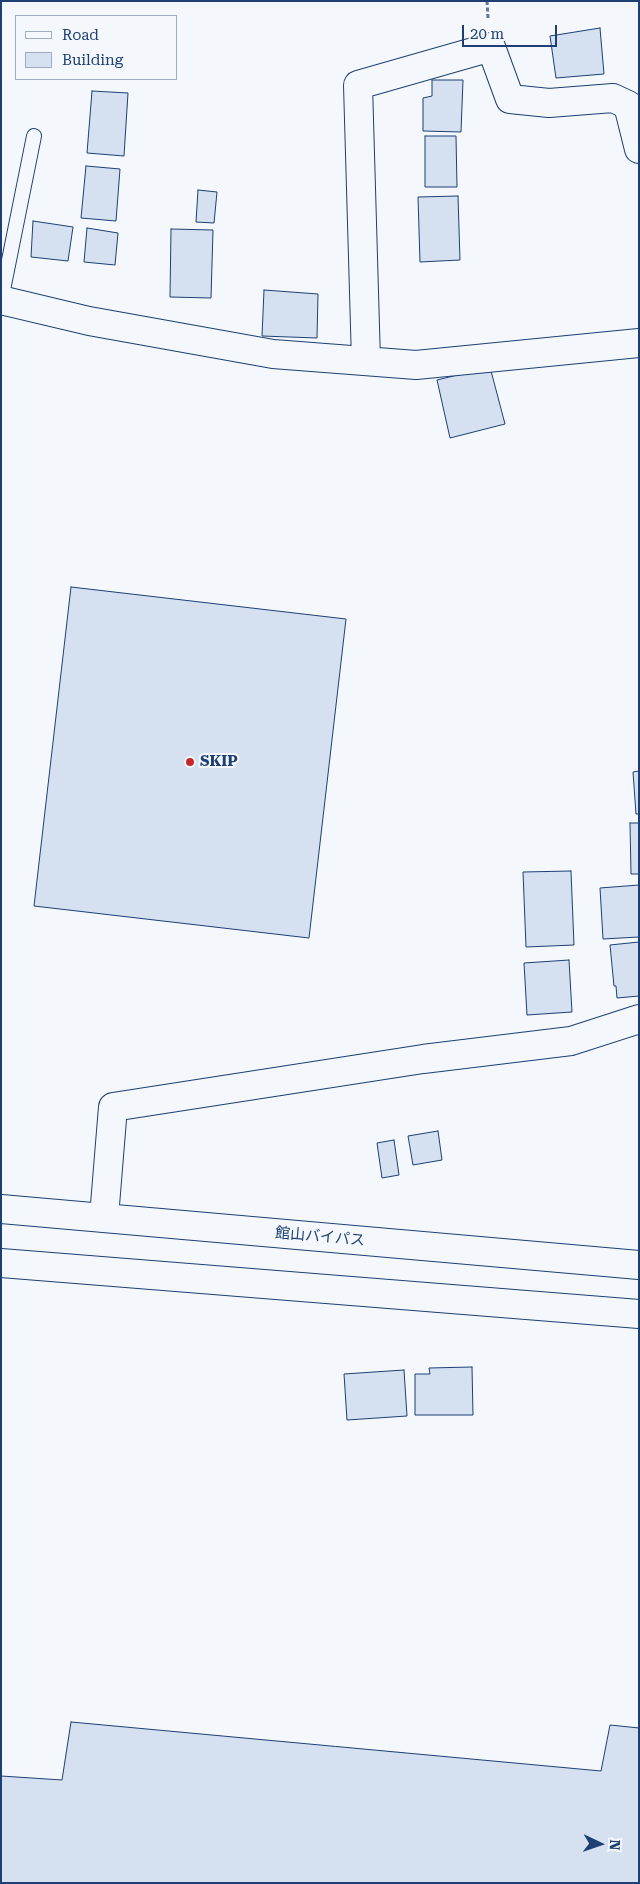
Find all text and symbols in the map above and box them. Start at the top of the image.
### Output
legend [15,15,178,80]
scale bar [465,15,560,47]
text: 20 m [470,25,504,43]
text: Road [62,26,99,44]
text: Building [62,51,123,69]
place label: SKIP [200,753,238,771]
marker: SKIP [184,756,196,768]
street label: 館山バイパス [274,1224,366,1250]
north arrow [575,1819,625,1869]
text: N [607,1839,623,1851]

